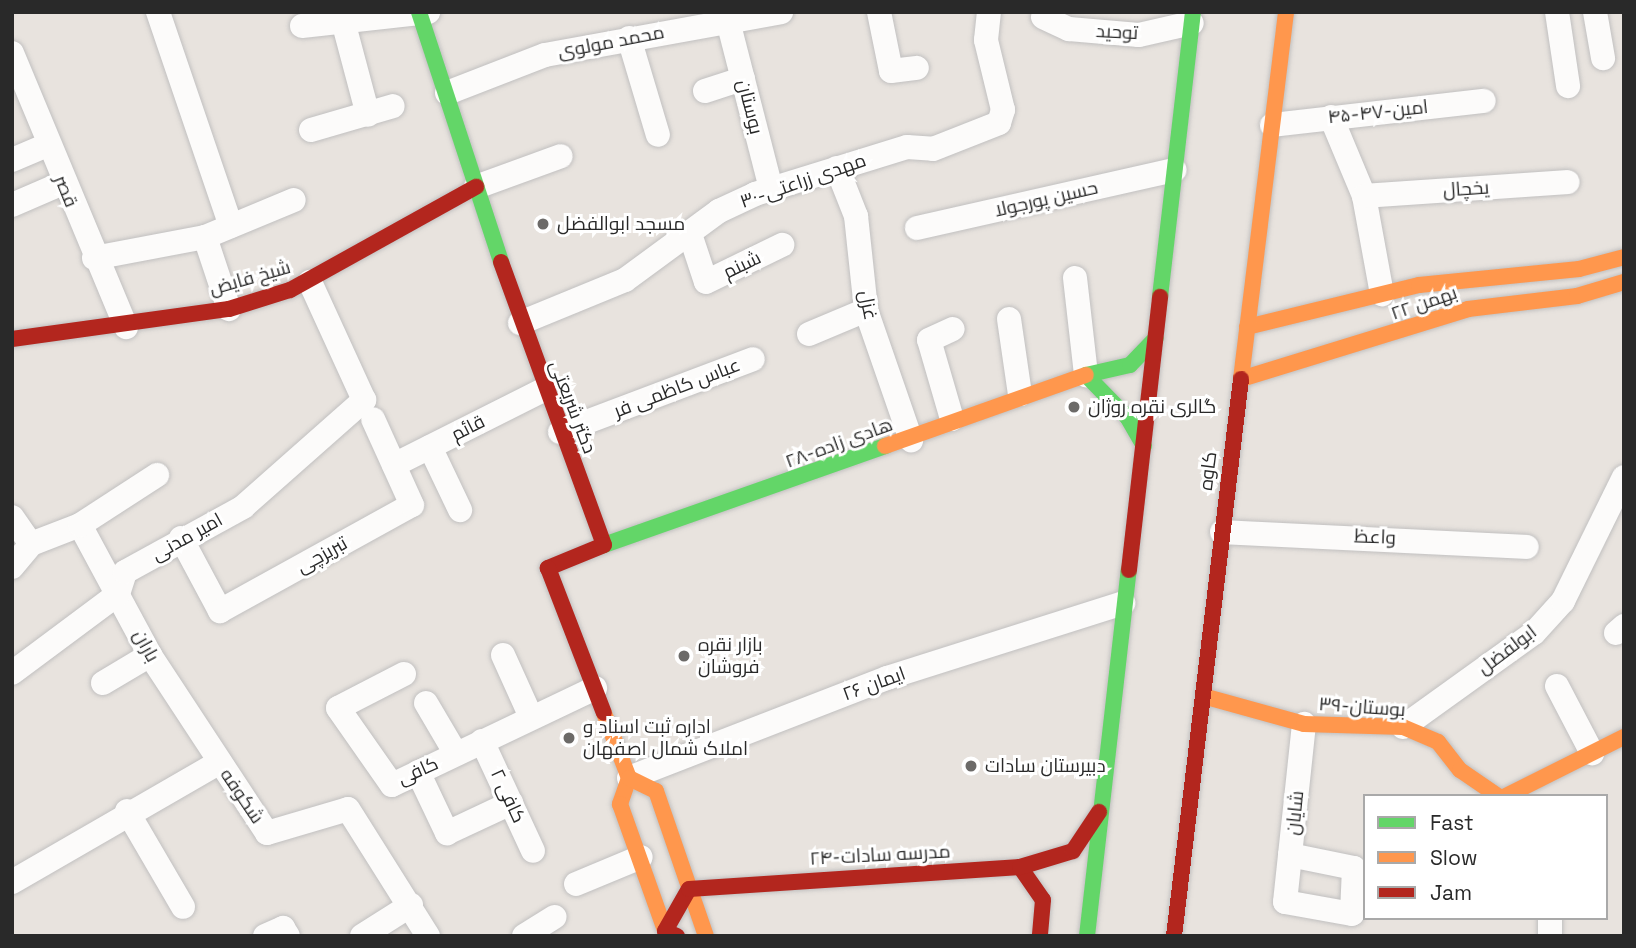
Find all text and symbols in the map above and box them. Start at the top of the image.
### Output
street label: توحید [1095,20,1139,44]
street label: محمد مولوی [556,21,666,63]
street label: بوستان [732,77,768,137]
street label: ۴۵-۴۷-امین [1327,95,1429,129]
street label: ۳۰-مهدی زراعتی [737,149,869,213]
street label: قصر [49,172,83,210]
street label: حسین پورجولا [992,176,1100,222]
street label: یخچال [1442,176,1490,202]
place label: مسجد ابوالفضل [557,213,685,235]
marker: مسجد ابوالفضل [535,216,551,232]
street label: شبنم [719,246,765,284]
street label: شیخ فایض [207,256,293,300]
street label: ۲۲ بهمن [1388,281,1460,325]
street label: غزل [854,288,882,322]
street label: عباس کاظمی فر [611,353,743,423]
street label: دکتر شریعتی [545,357,601,457]
place label: گالری نقره روژان [1088,396,1216,418]
marker: گالری نقره روژان [1066,399,1082,415]
street label: قائم [447,410,489,446]
street label: ۲۸-هادی زاده [782,413,896,473]
street label: کاوه [1194,450,1222,492]
street label: امیر مدنی [147,508,227,566]
street label: واعظ [1354,525,1396,549]
street label: تبریزچی [293,532,351,578]
street label: ابولفضل [1473,620,1541,680]
street label: باران [128,626,164,666]
place label: بازار نقره فروشان [698,634,763,678]
marker: بازار نقره فروشان [676,648,692,664]
street label: ۲۶ ایمان [839,662,909,706]
street label: ۳۹-بوستان [1318,693,1406,721]
place label: اداره ثبت اسناد و املاک شمال اصفهان [583,716,748,760]
marker: اداره ثبت اسناد و املاک شمال اصفهان [561,730,577,746]
street label: کافی [394,752,442,790]
place label: دبیرستان سادات [985,755,1106,777]
marker: دبیرستان سادات [963,758,979,774]
street label: شکوفه [215,764,269,828]
street label: کافی ۲ [486,765,530,827]
street label: شایان [1281,790,1309,836]
legend [1363,794,1608,920]
text: Fast [1430,809,1474,836]
street label: ۲۴-مدرسه سادات [809,840,951,870]
text: Slow [1430,844,1478,871]
text: Jam [1430,879,1472,906]

